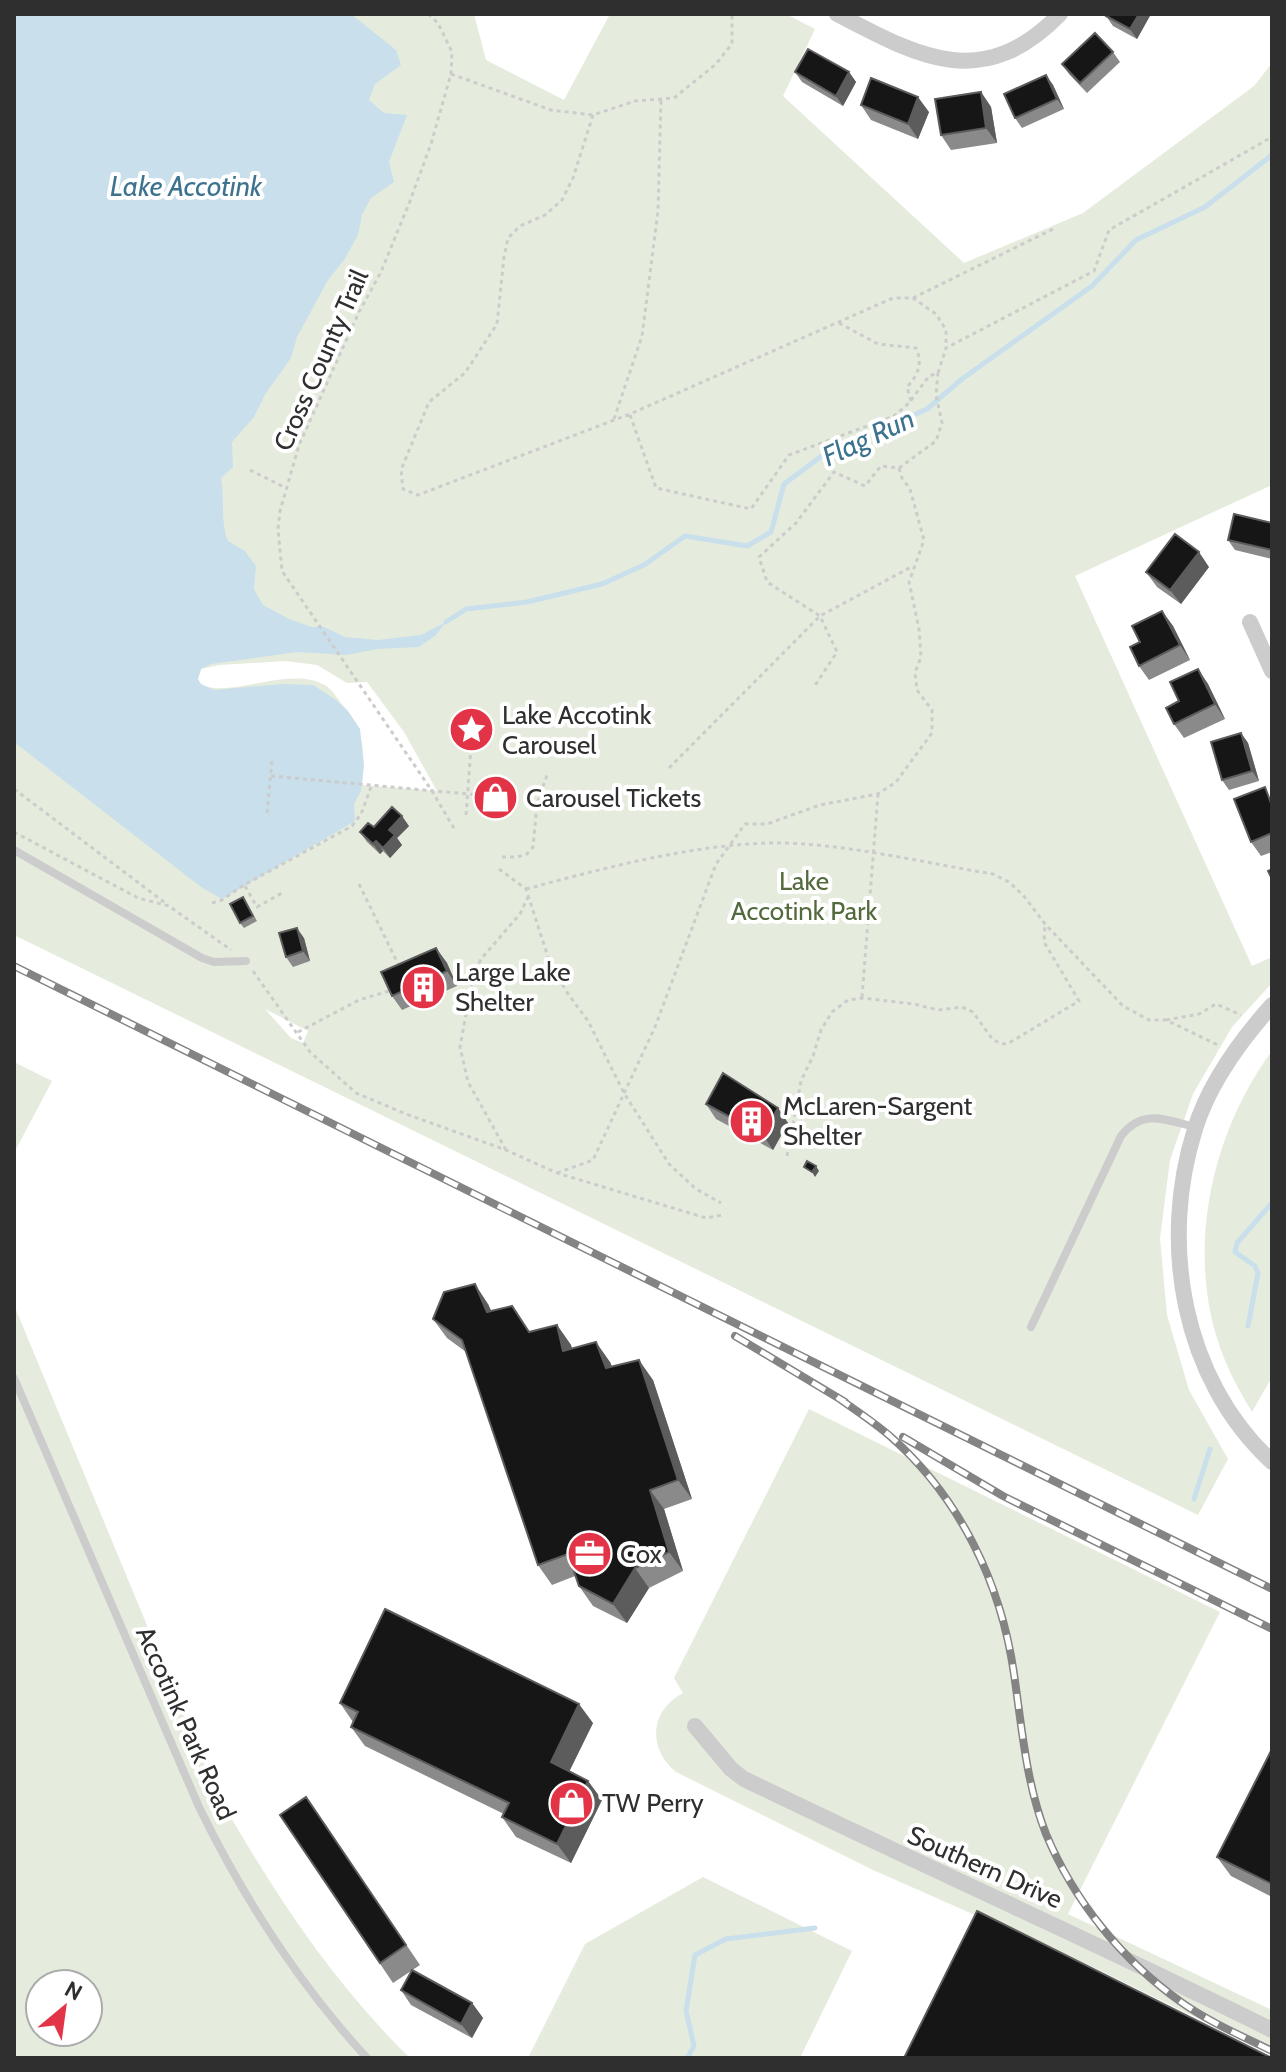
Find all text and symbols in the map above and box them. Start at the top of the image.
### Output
water label: Lake Accotink [110,169,263,203]
street label: Cross County Trail [267,265,375,455]
water label: Flag Run [817,401,919,473]
place label: Lake Accotink Carousel [502,699,652,761]
place icon: Lake Accotink Carousel [447,706,495,754]
shop icon: Carousel Tickets [471,774,519,822]
place label: Carousel Tickets [526,782,701,814]
park label: Lake Accotink Park [731,865,877,927]
place label: Large Lake Shelter [455,956,571,1018]
building icon: Large Lake Shelter [400,963,448,1011]
place label: McLaren-Sargent Shelter [783,1090,973,1152]
building icon: McLaren-Sargent Shelter [728,1097,776,1145]
office icon: Cox [565,1530,613,1578]
place label: Cox [620,1538,662,1570]
street label: Accotink Park Road [129,1621,243,1825]
shop icon: TW Perry [547,1779,595,1827]
place label: TW Perry [602,1787,704,1819]
street label: Southern Drive [903,1819,1067,1915]
north arrow [24,1968,104,2048]
text: N [60,1975,87,2007]

